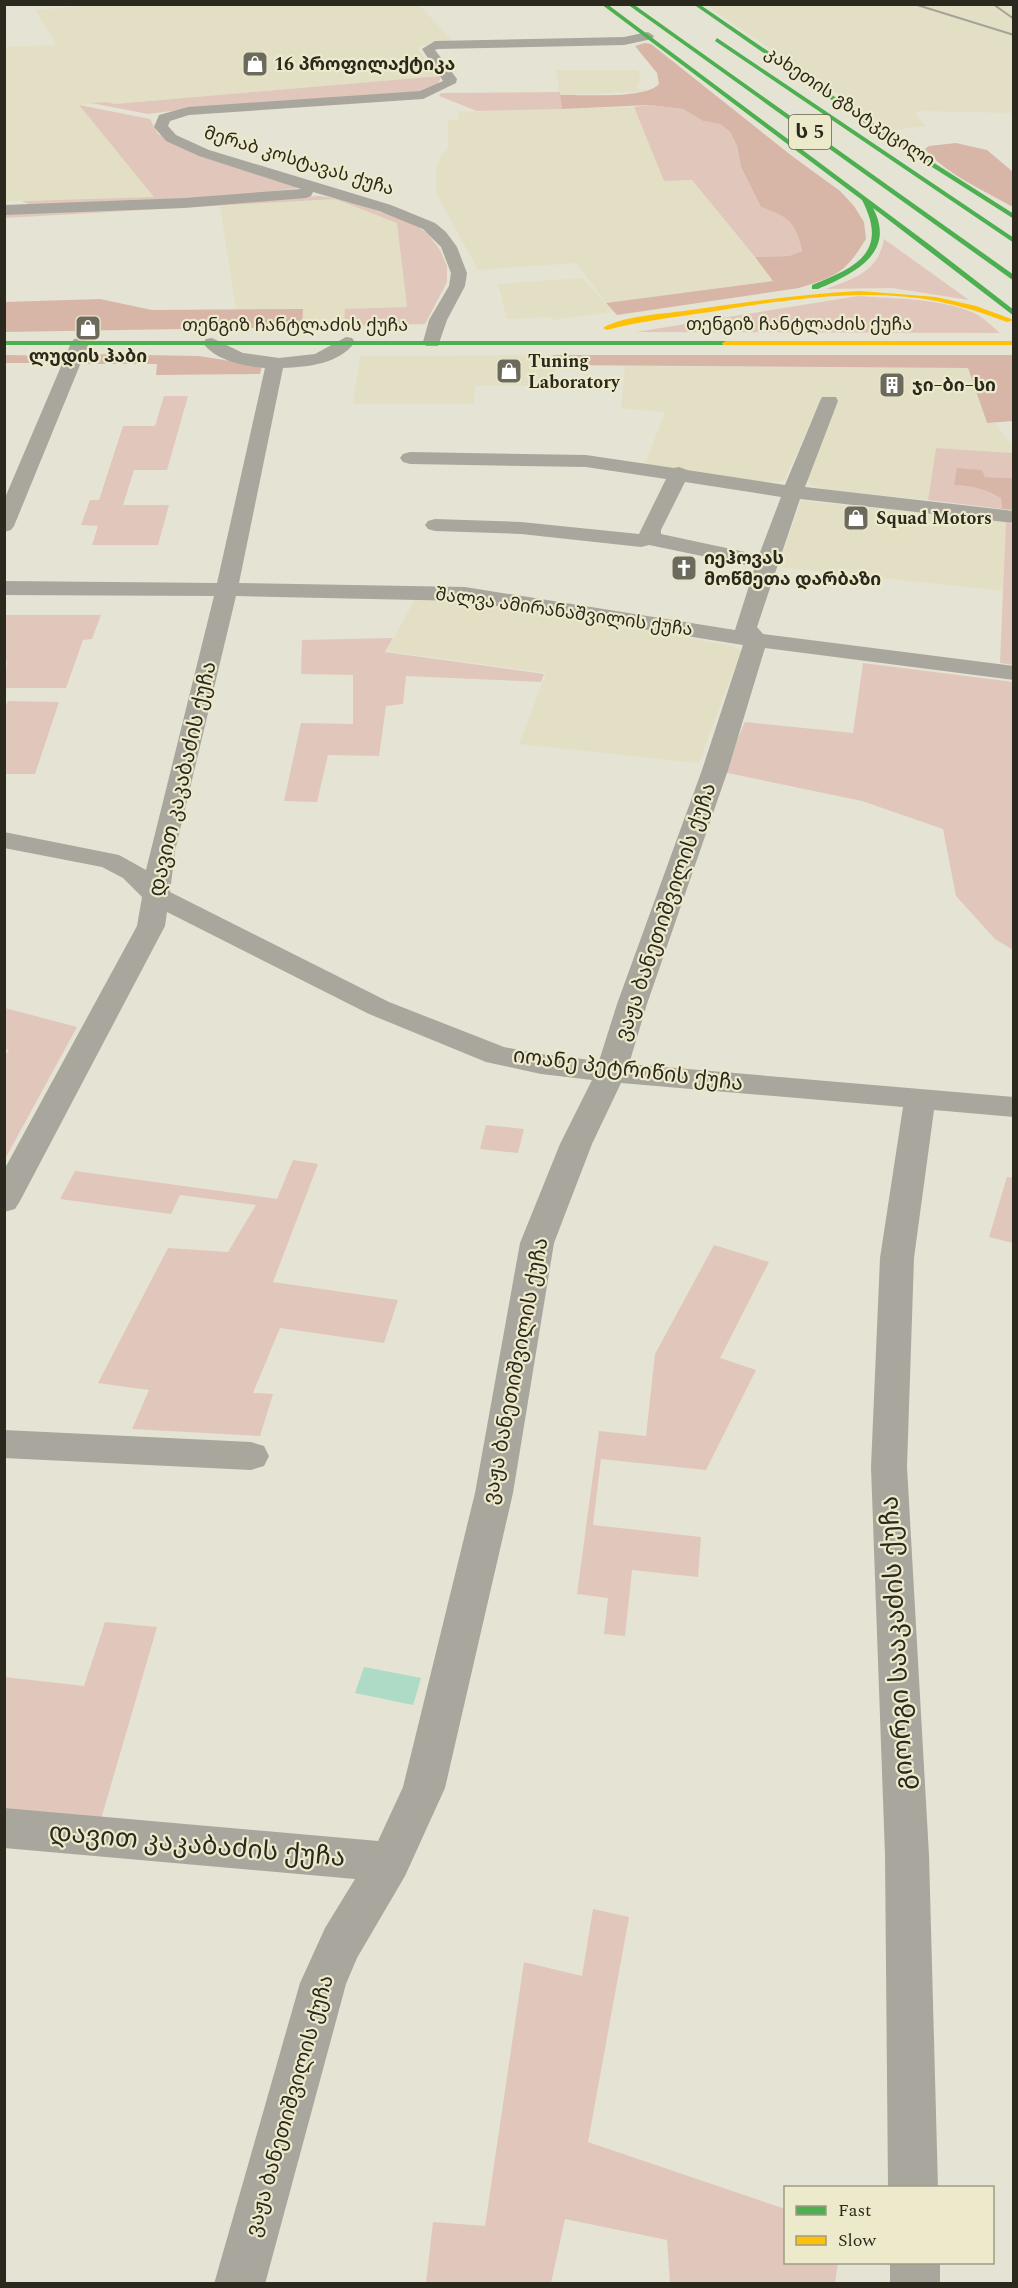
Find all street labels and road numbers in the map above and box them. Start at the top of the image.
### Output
street label: კახეთის გზატკეცილი [759,40,941,174]
road number: ს 5 [789,115,831,149]
street label: მერაბ კოსტავას ქუჩა [201,119,397,203]
street label: თენგიზ ჩანტლაძის ქუჩა [686,311,912,338]
street label: თენგიზ ჩანტლაძის ქუჩა [182,312,408,339]
street label: შალვა ამირანაშვილის ქუჩა [434,581,694,643]
street label: დავით კაკაბაძის ქუჩა [140,658,226,900]
street label: ვაჟა ბანეთიშვილის ქუჩა [607,779,725,1045]
street label: იოანე პეტრიწის ქუჩა [511,1040,745,1100]
street label: ვაჟა ბანეთიშვილის ქუჩა [474,1235,558,1507]
street label: გიორგი სააკაძის ქუჩა [869,1495,925,1791]
street label: დავით კაკაბაძის ქუჩა [47,1812,347,1878]
street label: ვაჟა ბანეთიშვილის ქუჩა [237,1971,343,2241]

